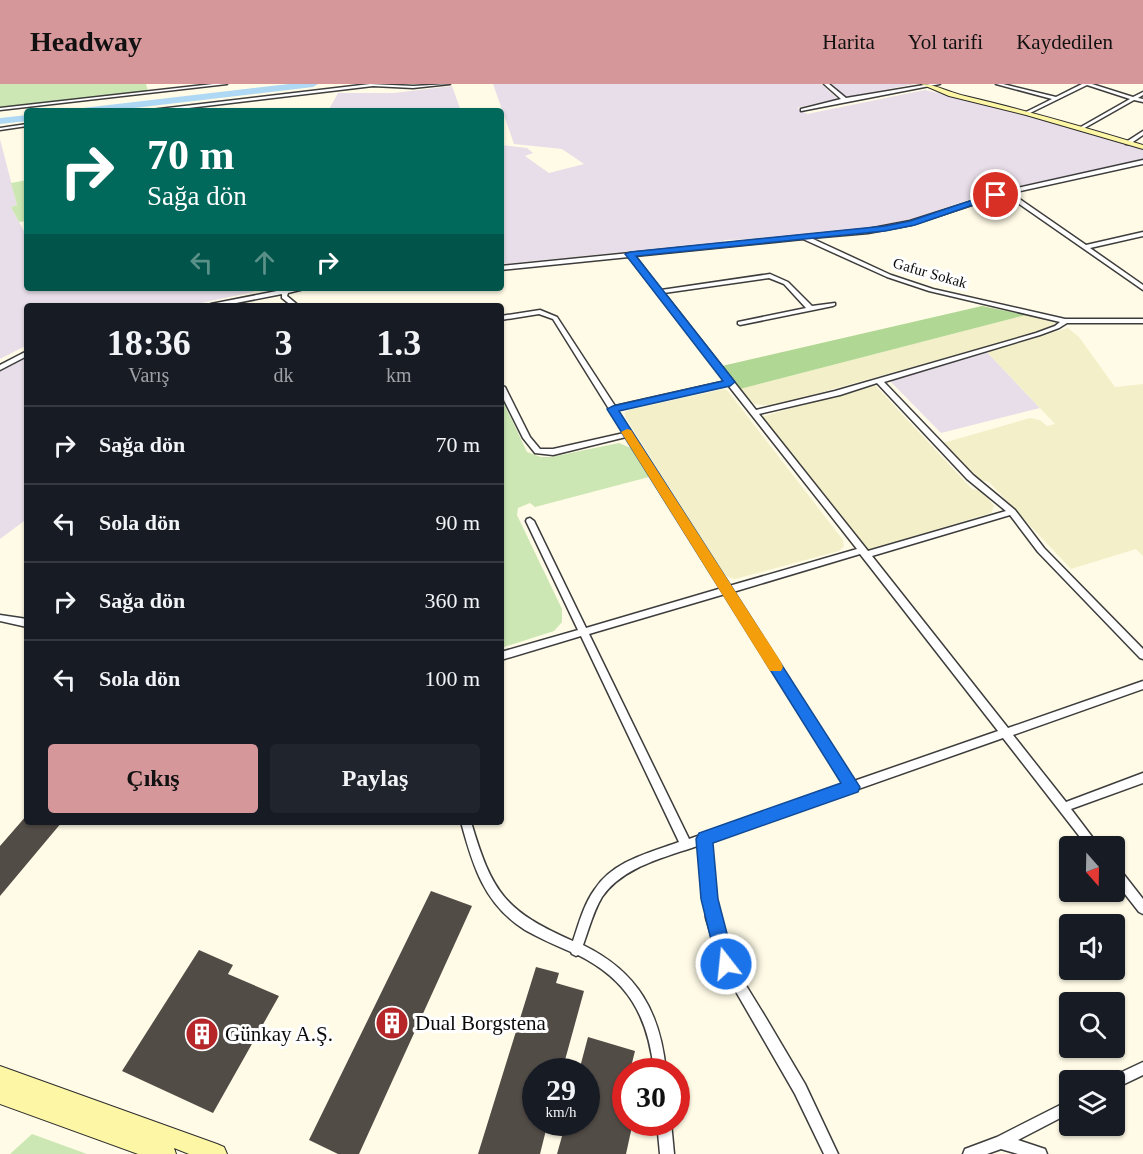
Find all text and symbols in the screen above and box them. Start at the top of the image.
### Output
text: Headway [30,26,142,57]
text: Harita [822,30,875,54]
text: Yol tarifi [908,30,983,54]
text: Kaydedilen [1016,30,1113,54]
icon: right [48,132,126,210]
text: 70 m [147,132,235,178]
pin [970,169,1021,220]
icon: arrive [979,178,1012,211]
text: Sağa dön [147,181,247,211]
icon: left [185,246,218,279]
icon: ahead [248,246,281,279]
icon: right [311,246,344,279]
street label: Gafur Sokak [891,255,969,291]
text: 18:36 [107,323,191,363]
text: 3 [275,323,293,363]
text: 1.3 [376,323,421,363]
text: Varış [128,364,169,386]
text: dk [274,364,294,386]
text: km [386,364,412,386]
icon: right [48,429,81,462]
text: Sağa dön [99,432,185,457]
text: 70 m [435,432,480,457]
icon: left [48,507,81,540]
text: Sola dön [99,510,180,535]
text: 90 m [435,510,480,535]
icon: right [48,585,81,618]
text: Sağa dön [99,588,185,613]
text: 360 m [424,588,480,613]
icon: left [48,663,81,696]
text: Sola dön [99,666,180,691]
text: 100 m [424,666,480,691]
button: Çıkış [48,744,258,813]
button: Paylaş [270,744,480,813]
north arrow [1059,836,1125,902]
map controls [1059,836,1125,1136]
button: sound [1059,914,1125,980]
position arrow [694,932,758,996]
button: search [1059,992,1125,1058]
building icon: Dual Borgstena [374,1005,410,1041]
place label: Dual Borgstena [415,1011,547,1035]
building icon: Günkay A.Ş. [184,1016,220,1052]
place label: Günkay A.Ş. [225,1022,333,1046]
speed limit sign: 30 [612,1058,690,1136]
button: layers [1059,1070,1125,1136]
text: 29 [546,1073,576,1106]
text: km/h [546,1104,576,1120]

